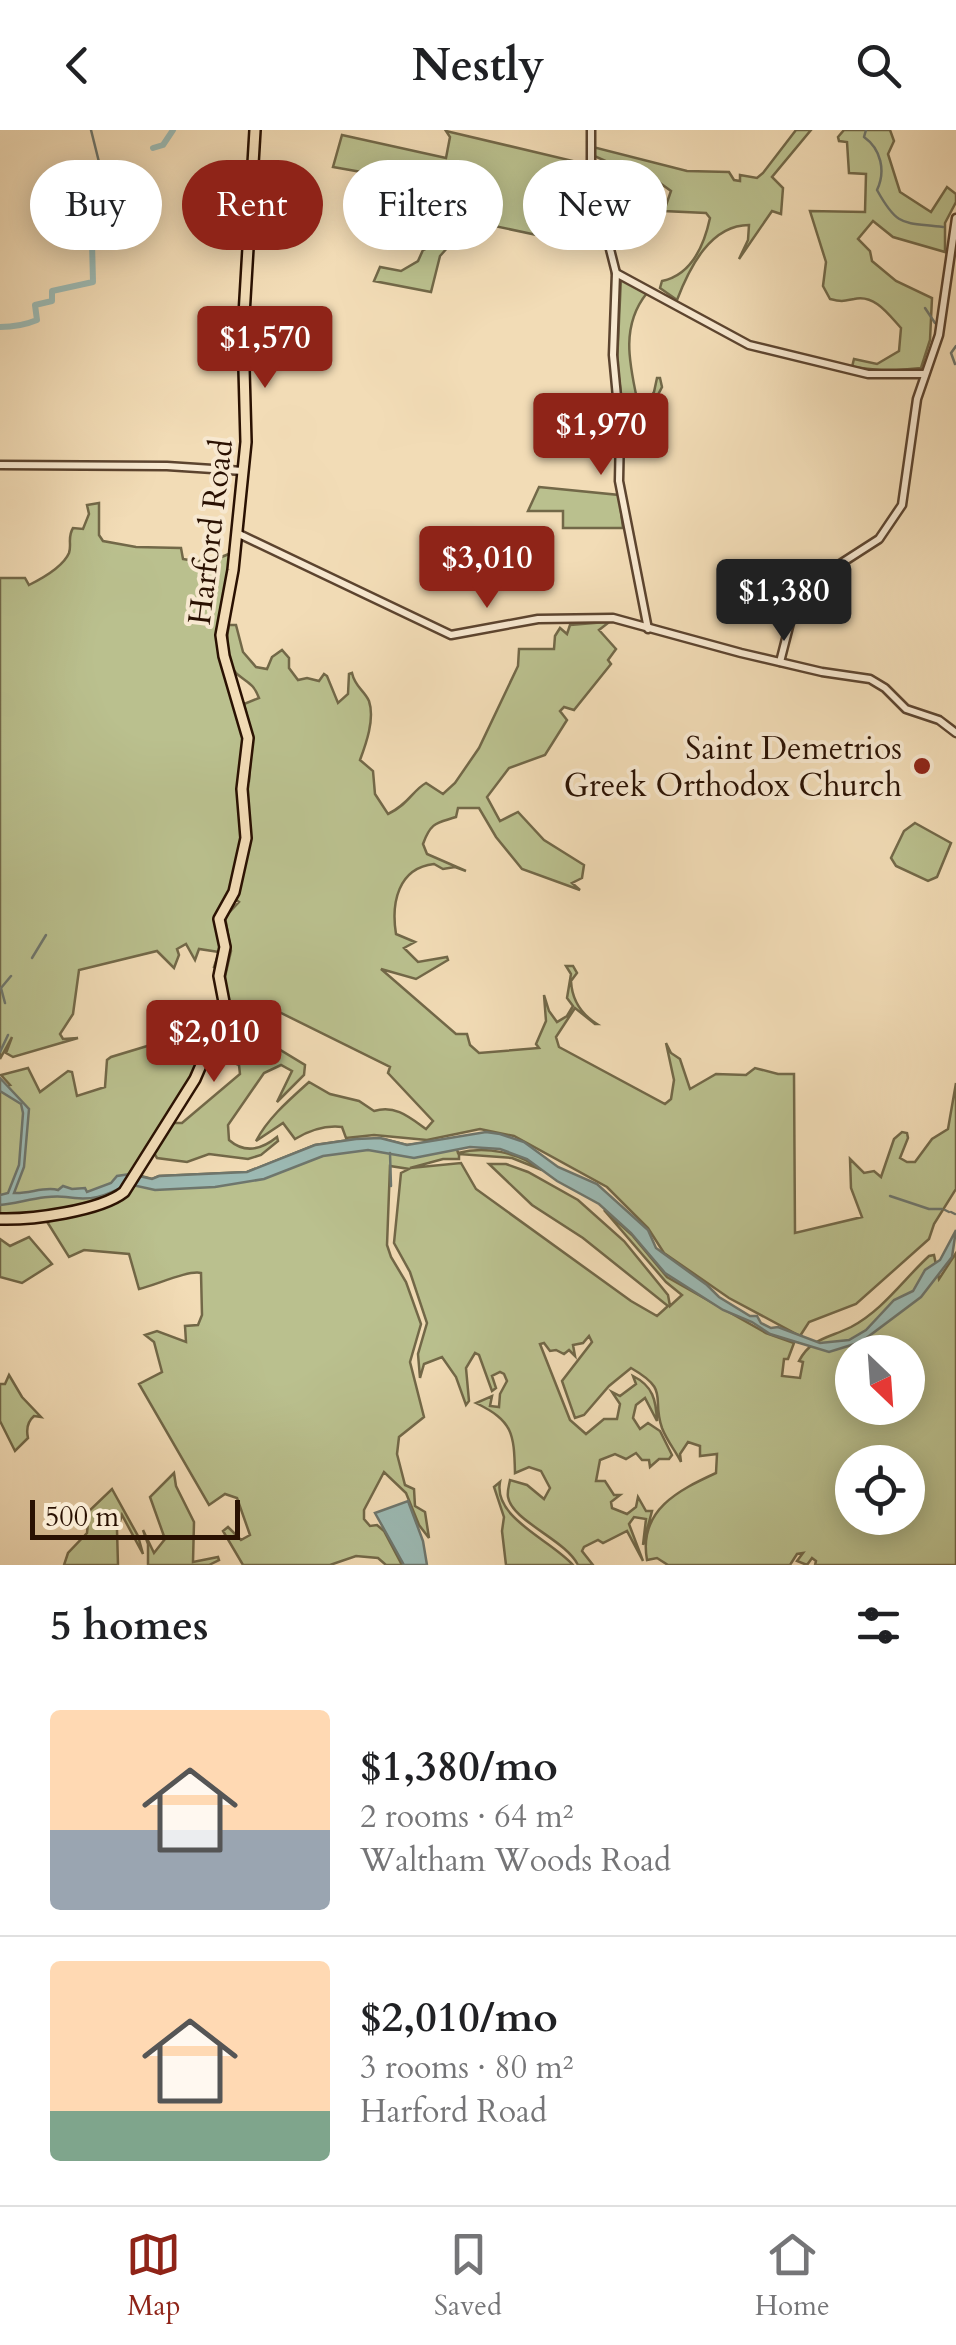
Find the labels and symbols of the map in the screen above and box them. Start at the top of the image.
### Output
pin: $1,570 [184,306,346,391]
pin: $1,970 [520,393,682,478]
street label: Harford Road [178,437,244,628]
pin: $3,010 [406,526,568,611]
pin: $1,380 [703,559,865,644]
place label: Saint Demetrios Greek Orthodox Church [564,727,902,808]
marker: Saint Demetrios Greek Orthodox Church [911,755,933,777]
pin: $2,010 [133,1000,295,1085]
north arrow [835,1335,925,1425]
scale bar [30,1495,240,1540]

